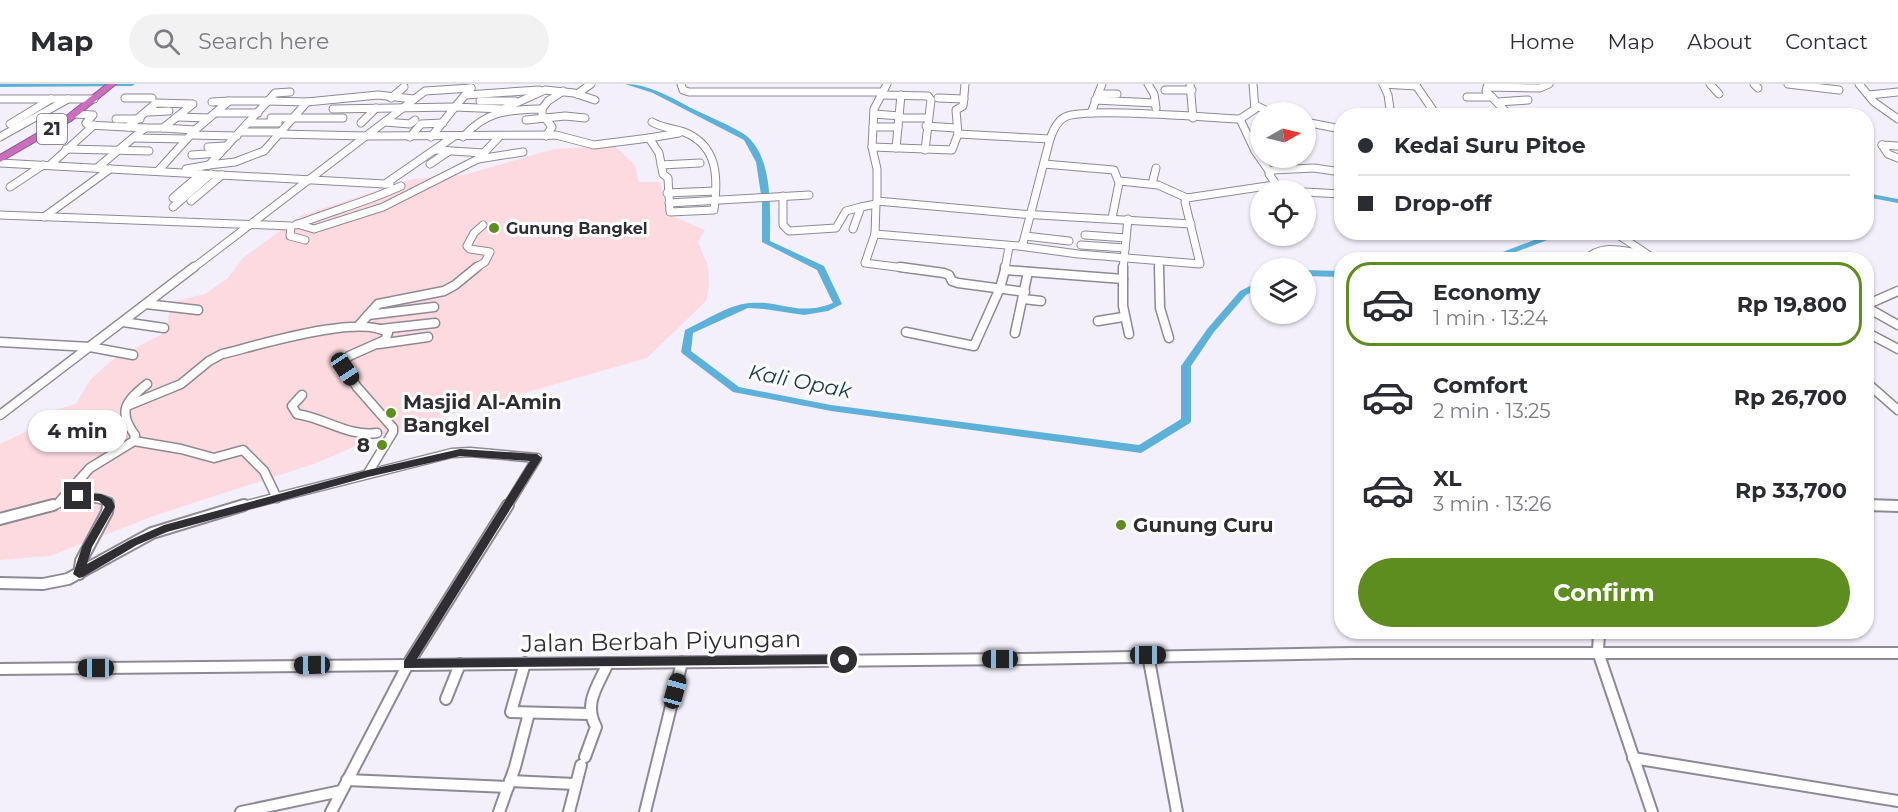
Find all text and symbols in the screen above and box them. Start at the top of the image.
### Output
search box [129,14,549,68]
text: Map [30,24,93,58]
icon: search [150,25,183,58]
text: Search here [198,28,329,55]
text: Home [1509,29,1574,54]
text: Map [1607,29,1654,54]
text: About [1687,29,1752,54]
text: Contact [1785,29,1868,54]
north arrow [1250,102,1316,168]
map controls [1250,102,1316,324]
road number: 21 [37,114,67,144]
text: Kedai Suru Pitoe [1394,132,1586,159]
button: locate [1250,180,1316,246]
text: Drop-off [1394,190,1492,217]
place label: Gunung Bangkel [506,219,648,238]
marker: Gunung Bangkel [487,221,501,235]
button: layers [1250,258,1316,324]
icon: car [1361,277,1415,331]
text: Economy [1433,279,1541,306]
text: Rp 19,800 [1737,291,1847,318]
text: 1 min · 13:24 [1433,306,1548,330]
car [327,349,363,389]
water label: Kali Opak [747,359,855,403]
icon: car [1361,370,1415,424]
text: Comfort [1433,372,1528,399]
text: Rp 26,700 [1734,384,1847,411]
place label: Masjid Al-Amin Bangkel [403,390,561,437]
text: 2 min · 13:25 [1433,399,1551,423]
marker: Masjid Al-Amin Bangkel [384,406,398,420]
callout: 4 min [28,409,128,451]
text: 4 min [47,419,108,443]
place label: 8 [357,433,370,457]
marker: 8 [375,438,389,452]
icon: car [1361,463,1415,517]
text: XL [1433,465,1462,492]
text: Rp 33,700 [1735,477,1847,504]
route end [64,482,91,509]
text: 3 min · 13:26 [1433,492,1551,516]
place label: Gunung Curu [1133,513,1274,537]
marker: Gunung Curu [1114,518,1128,532]
button: Confirm [1358,558,1850,627]
street label: Jalan Berbah Piyungan [520,624,801,658]
route start [830,646,857,673]
car [1130,646,1166,664]
car [982,650,1018,668]
car [294,656,330,674]
car [78,659,114,677]
car [662,671,688,711]

